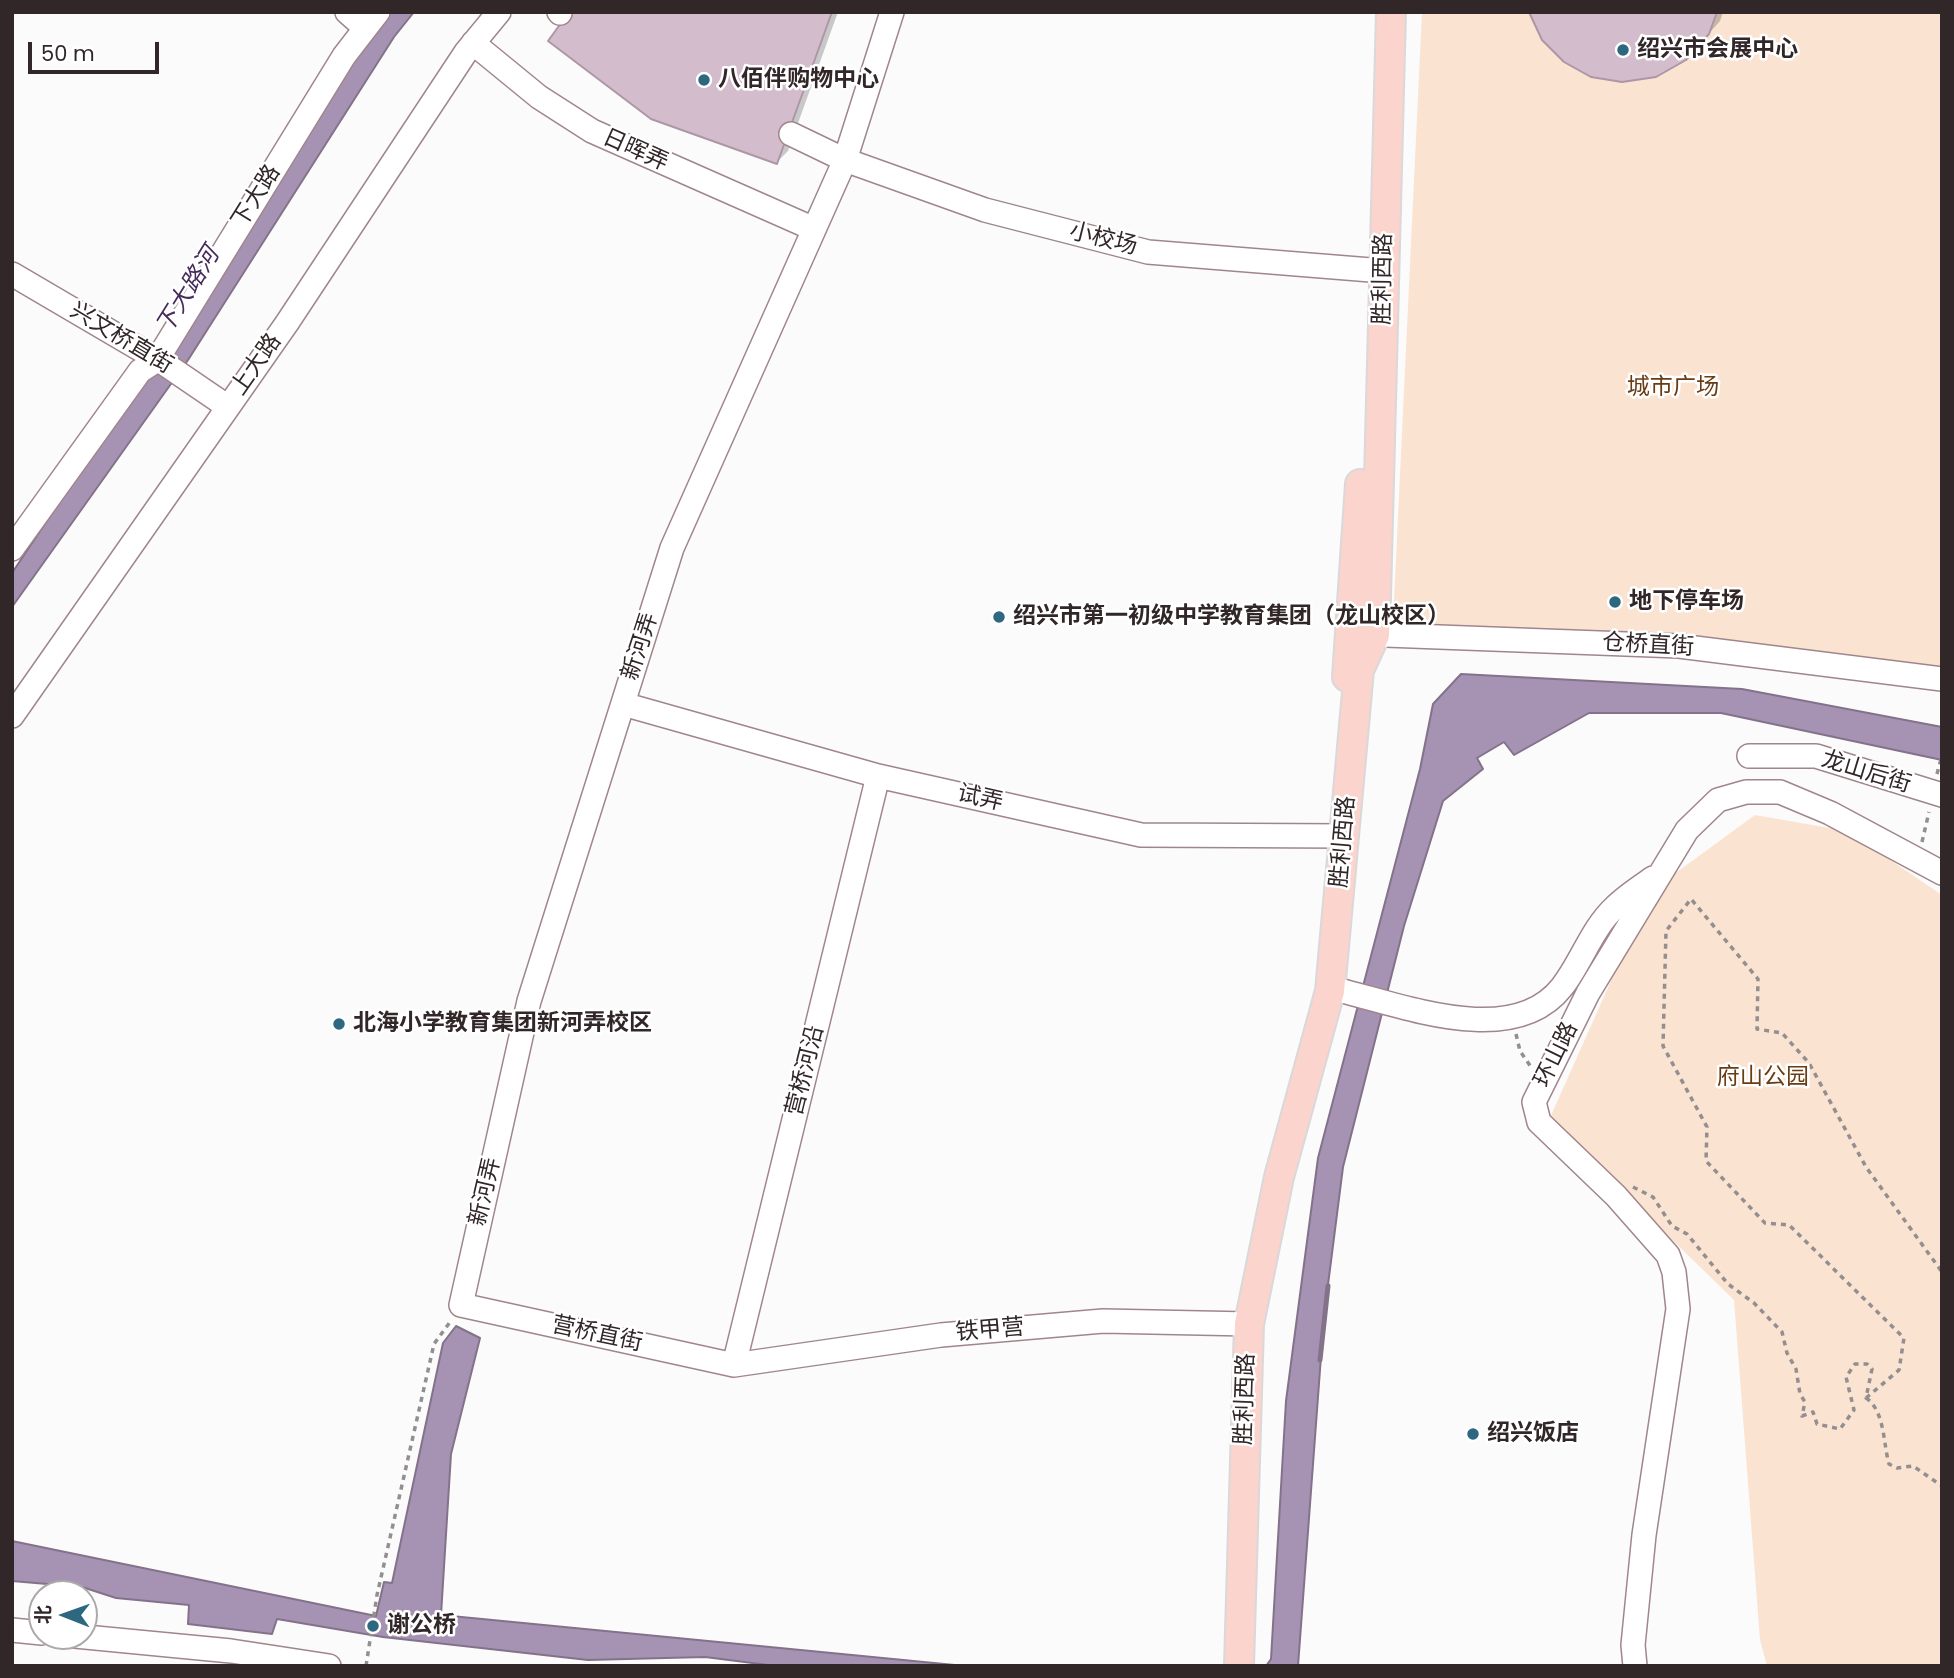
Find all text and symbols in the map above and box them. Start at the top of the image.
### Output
scale bar [32,28,163,72]
place label: 绍兴市会展中心 [1637,36,1798,64]
text: 50 m [41,39,95,68]
marker: 绍兴市会展中心 [1615,42,1631,58]
place label: 八佰伴购物中心 [718,66,879,94]
marker: 八佰伴购物中心 [696,72,712,88]
street label: 日晖弄 [598,124,672,178]
street label: 下大路 [227,160,287,234]
street label: 小校场 [1066,218,1140,262]
street label: 胜利西路 [1369,233,1399,325]
water label: 下大路河 [151,243,227,339]
street label: 兴文桥直街 [65,298,177,380]
street label: 上大路 [226,329,288,401]
park label: 城市广场 [1627,374,1719,402]
place label: 地下停车场 [1629,588,1744,616]
marker: 地下停车场 [1607,594,1623,610]
place label: 绍兴市第一初级中学教育集团（龙山校区） [1013,603,1450,631]
marker: 绍兴市第一初级中学教育集团（龙山校区） [991,609,1007,625]
street label: 新河弄 [617,610,665,684]
street label: 仓桥直街 [1601,630,1695,662]
street label: 龙山后街 [1818,746,1914,800]
street label: 试弄 [954,780,1006,818]
street label: 胜利西路 [1326,795,1362,889]
place label: 北海小学教育集团新河弄校区 [353,1010,652,1038]
marker: 北海小学教育集团新河弄校区 [331,1016,347,1032]
street label: 环山路 [1529,1018,1585,1092]
street label: 营桥河沿 [781,1023,831,1119]
park label: 府山公园 [1717,1064,1809,1092]
street label: 新河弄 [465,1155,507,1229]
street label: 营桥直街 [549,1312,645,1358]
street label: 铁甲营 [954,1314,1026,1348]
street label: 胜利西路 [1231,1353,1261,1445]
place label: 绍兴饭店 [1487,1420,1579,1448]
marker: 绍兴饭店 [1465,1426,1481,1442]
north arrow [28,1580,98,1650]
text: 北 [30,1605,57,1624]
place label: 谢公桥 [387,1612,456,1640]
marker: 谢公桥 [365,1618,381,1634]

